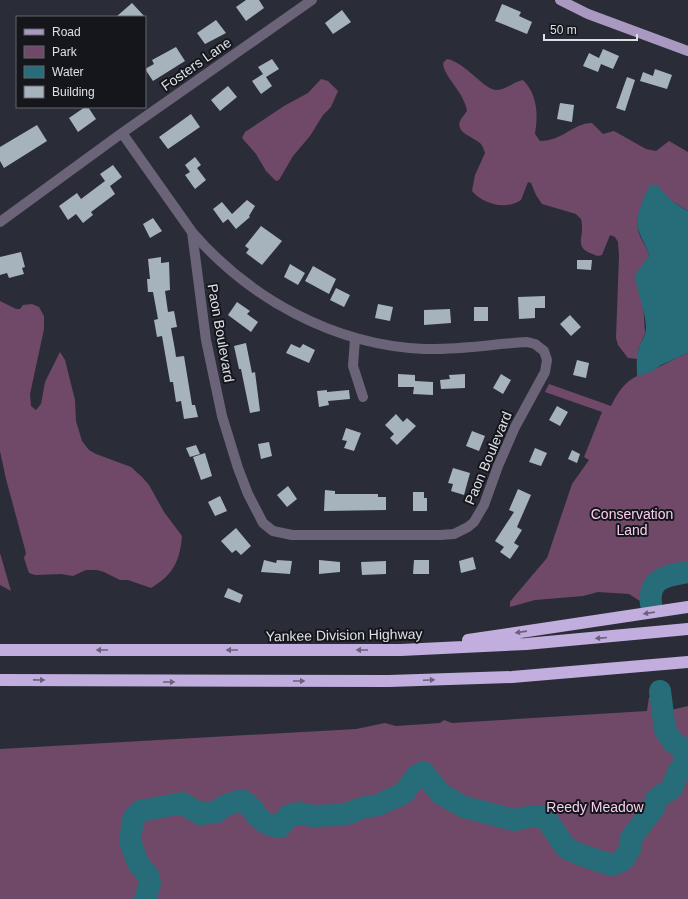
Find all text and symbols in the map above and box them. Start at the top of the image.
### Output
legend [16,16,146,108]
scale bar [544,16,637,42]
text: 50 m [550,23,577,37]
text: Road [52,25,81,39]
street label: Fosters Lane [158,34,234,94]
text: Park [52,45,78,59]
text: Water [52,65,84,79]
text: Building [52,85,95,99]
street label: Paon Boulevard [204,283,238,383]
street label: Paon Boulevard [461,409,515,507]
park label: Conservation Land [591,506,673,538]
one-way arrow [643,610,656,616]
street label: Yankee Division Highway [265,626,423,644]
one-way arrow [515,629,527,635]
one-way arrow [595,635,607,642]
one-way arrow [95,647,108,653]
one-way arrow [225,647,238,653]
one-way arrow [356,647,368,654]
one-way arrow [33,677,45,684]
one-way arrow [423,677,436,683]
one-way arrow [293,678,306,684]
one-way arrow [163,679,176,685]
park label: Reedy Meadow [546,799,645,815]

